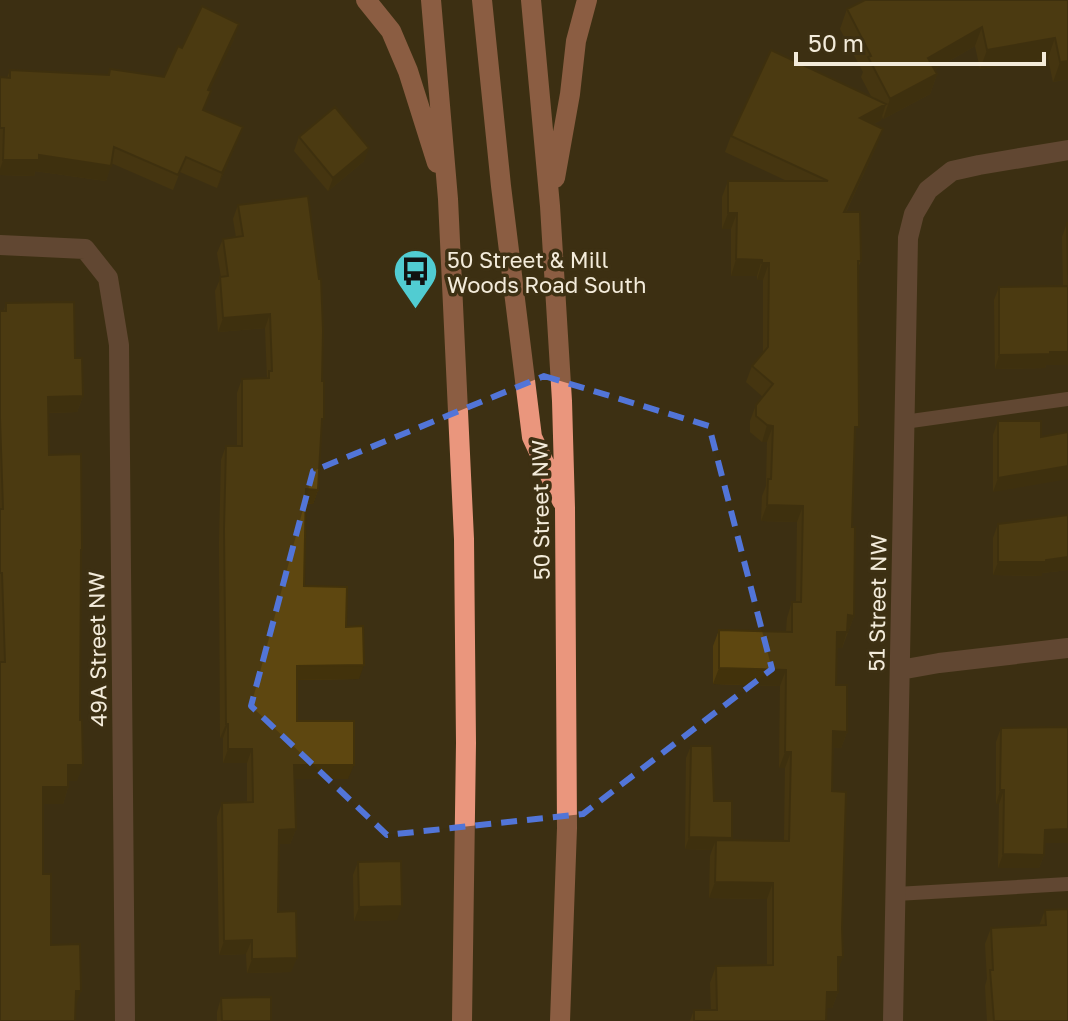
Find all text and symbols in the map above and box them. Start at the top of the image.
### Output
scale bar [796,16,1044,66]
text: 50 m [808,28,864,57]
place label: 50 Street & Mill Woods Road South [447,246,647,298]
bus stop icon: 50 Street & Mill Woods Road South [392,248,440,311]
street label: 50 Street NW [525,440,555,580]
street label: 51 Street NW [862,534,892,672]
street label: 49A Street NW [82,571,112,727]

